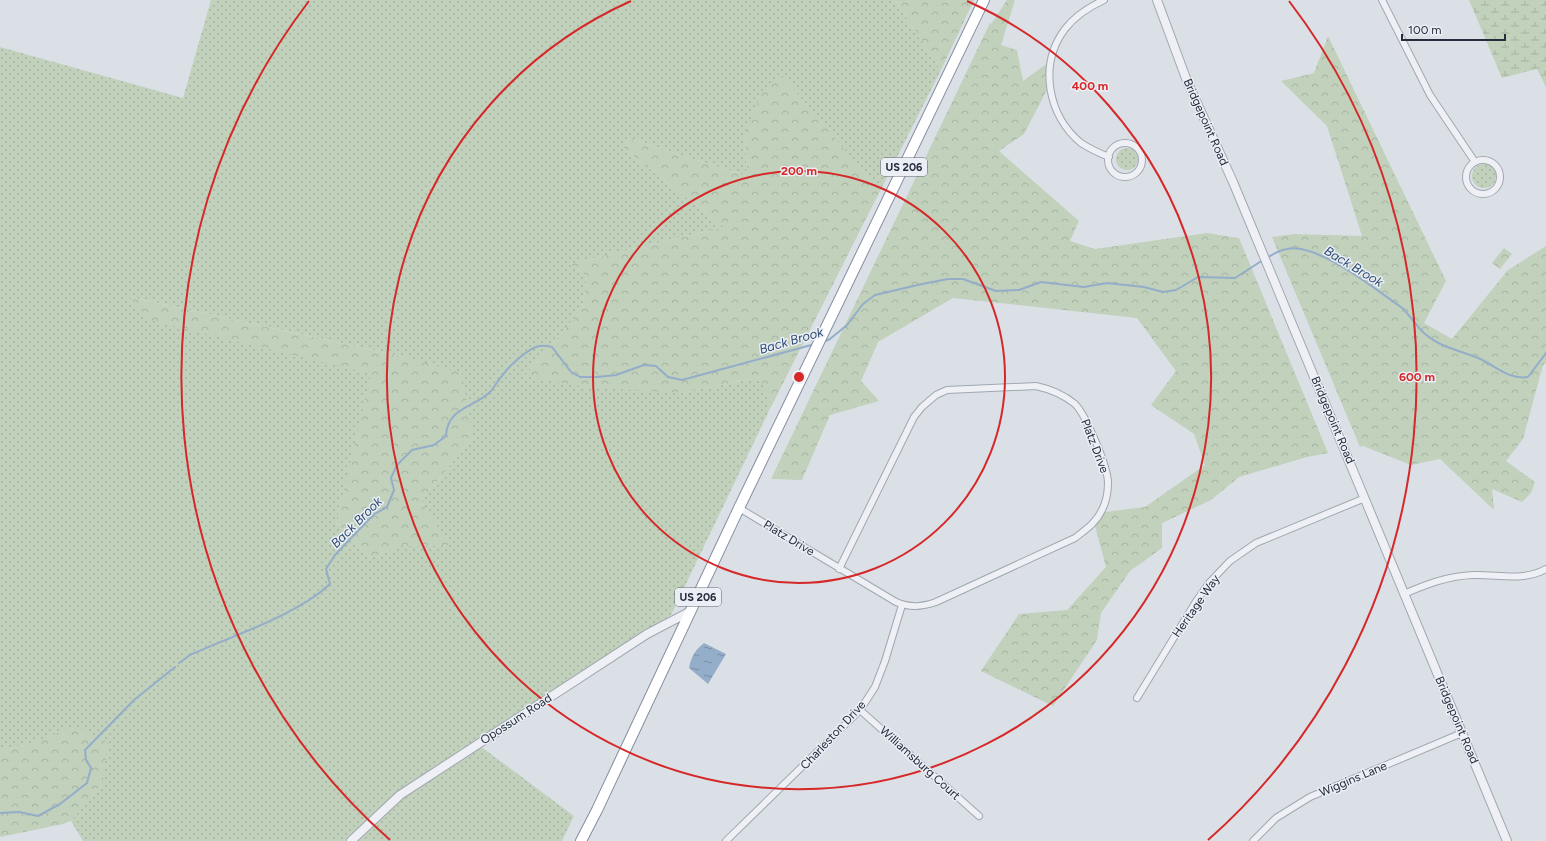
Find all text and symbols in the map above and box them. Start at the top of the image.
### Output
scale bar [1402,16,1505,42]
text: 100 m [1408,23,1442,37]
street label: Bridgepoint Road [1181,76,1231,168]
text: 400 m [1072,79,1108,93]
road number: US 206 [881,158,927,176]
text: 200 m [781,164,817,178]
water label: Back Brook [1322,243,1386,290]
water label: Back Brook [757,324,826,357]
centre of rings [792,370,806,384]
text: 600 m [1399,370,1435,384]
street label: Bridgepoint Road [1308,374,1358,466]
street label: Platz Drive [1078,417,1112,475]
water label: Back Brook [328,493,385,551]
street label: Platz Drive [761,517,817,559]
street label: Heritage Way [1169,572,1223,640]
road number: US 206 [675,588,721,606]
street label: Bridgepoint Road [1432,674,1482,766]
street label: Opossum Road [478,691,554,747]
street label: Charleston Drive [797,697,869,772]
street label: Williamsburg Court [877,723,963,803]
street label: Wiggins Lane [1317,758,1389,800]

